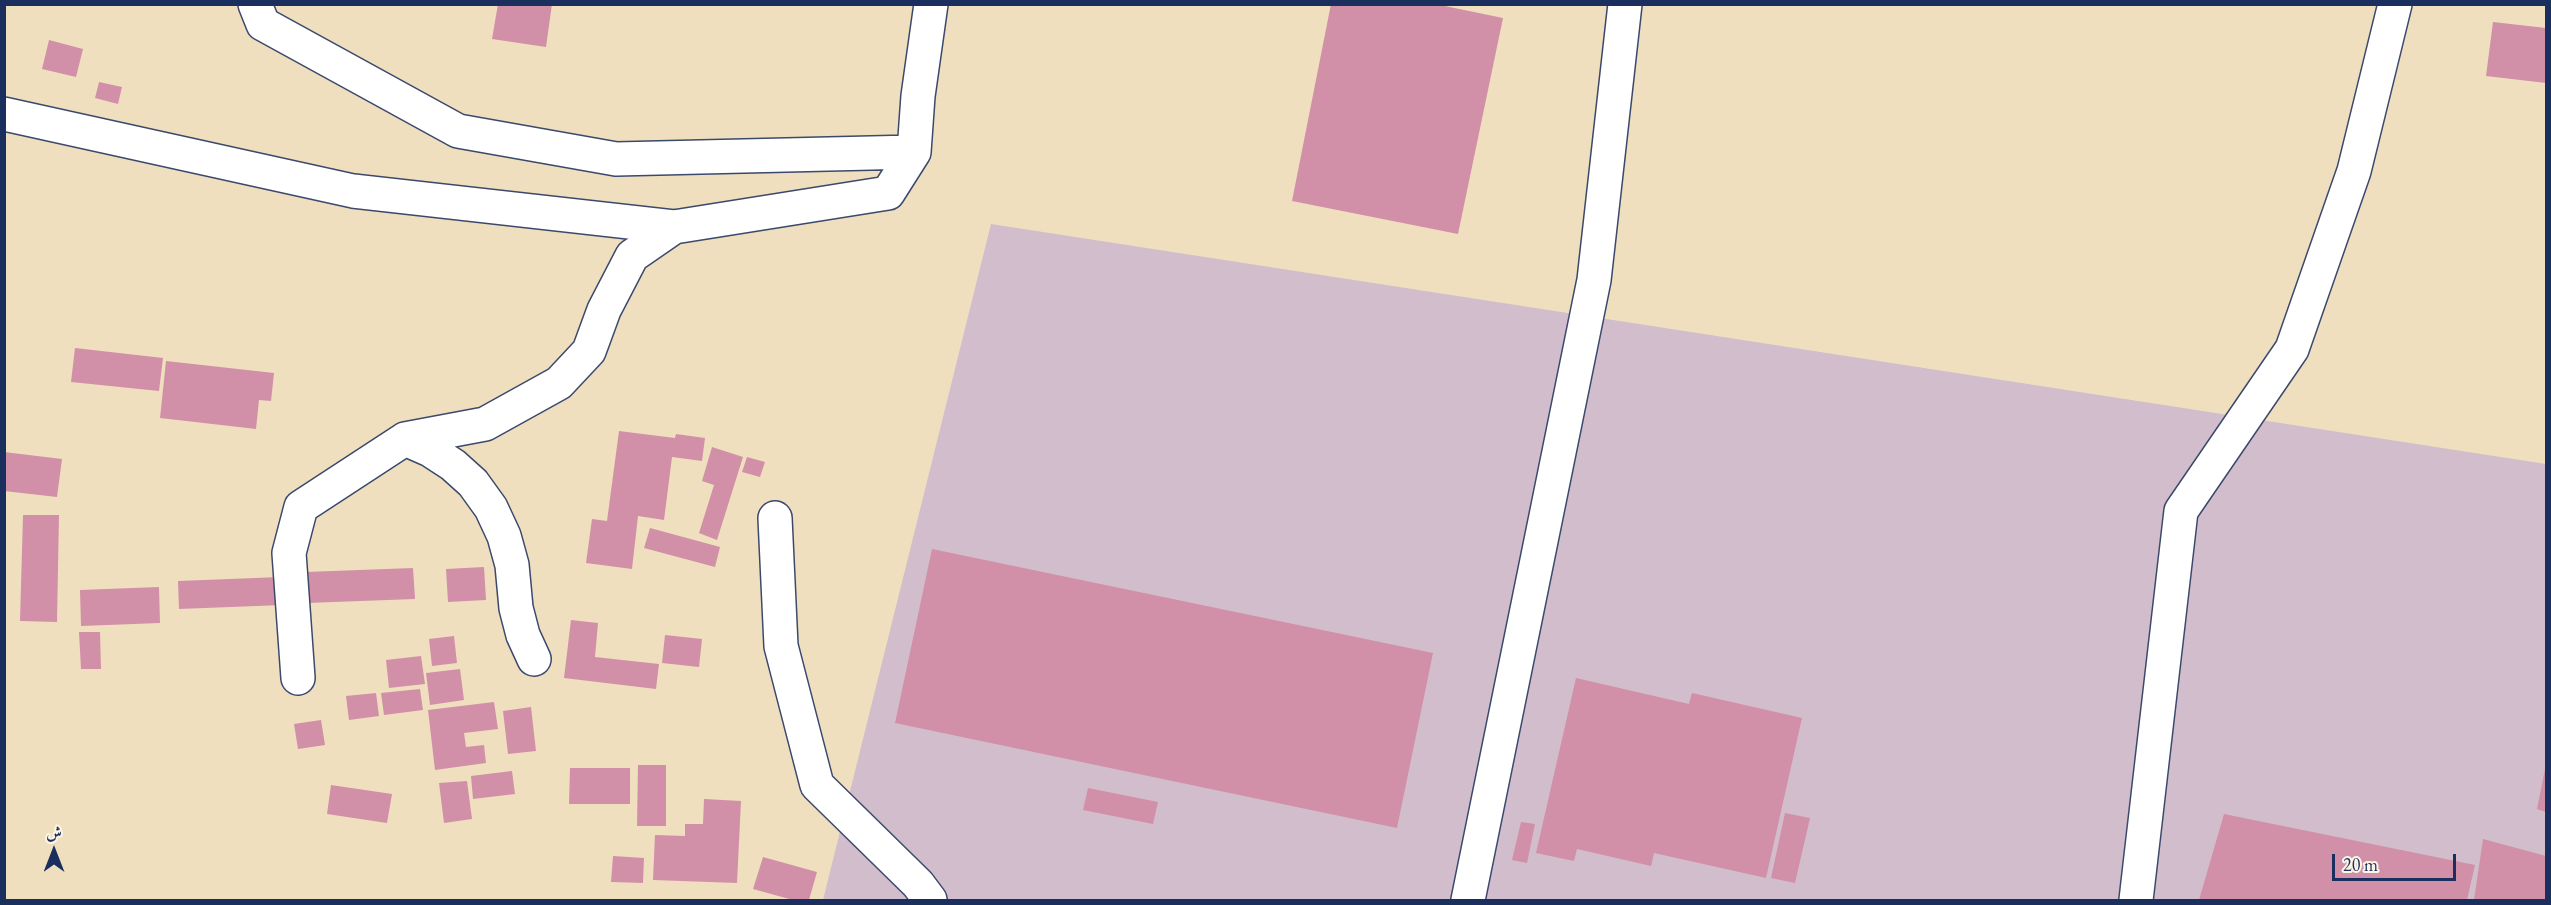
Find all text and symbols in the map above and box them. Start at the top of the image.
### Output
north arrow [24,821,84,881]
text: ش [46,822,62,843]
scale bar [2335,842,2460,880]
text: 20 m [2343,853,2378,876]

